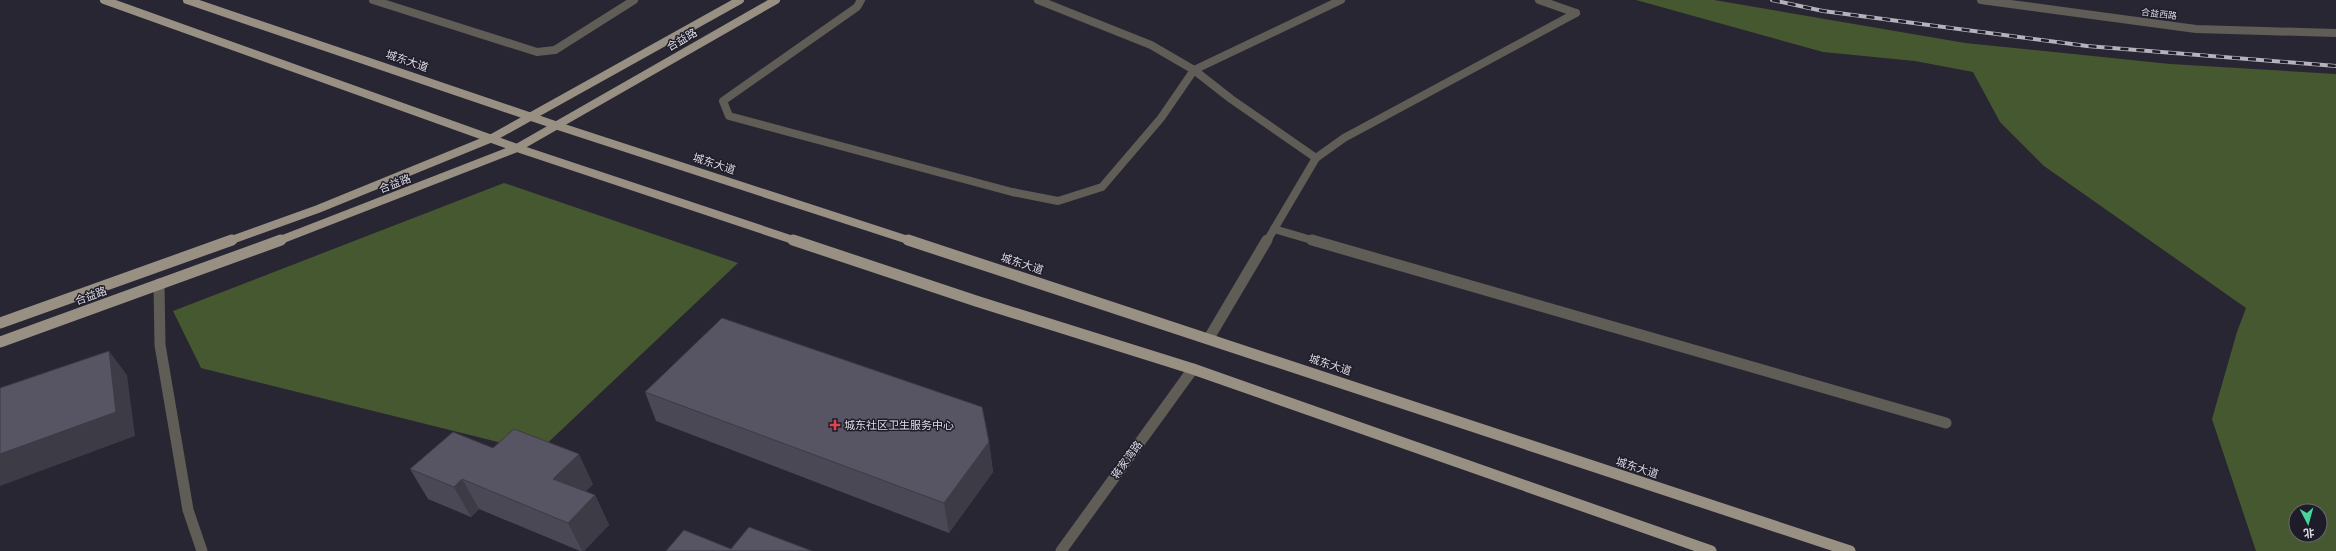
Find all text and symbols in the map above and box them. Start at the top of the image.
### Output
street label: 合益西路 [2141,7,2177,21]
street label: 合益路 [664,26,700,54]
street label: 城东大道 [384,48,430,74]
street label: 城东大道 [691,151,737,177]
street label: 合益路 [377,172,413,196]
street label: 城东大道 [999,251,1045,277]
street label: 合益路 [73,284,109,308]
street label: 城东大道 [1307,352,1353,378]
marker: 城东社区卫生服务中心 [829,419,841,431]
place label: 城东社区卫生服务中心 [844,419,954,432]
street label: 蒋家湾路 [1109,438,1145,482]
street label: 城东大道 [1614,455,1660,481]
north arrow [2288,503,2328,543]
text: 北 [2303,525,2315,539]

